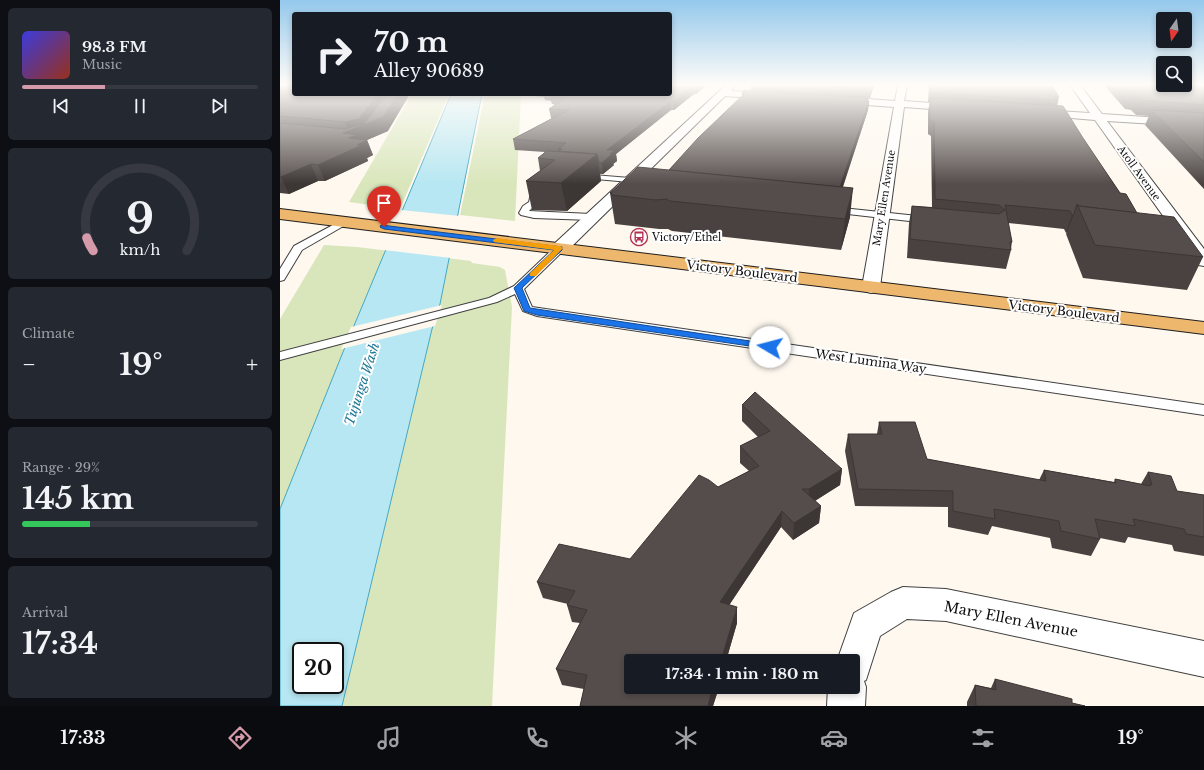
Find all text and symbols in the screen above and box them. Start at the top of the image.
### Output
north arrow [1156,12,1192,48]
map controls [1156,12,1192,92]
text: 70 m [374,25,448,60]
icon: right [308,28,360,80]
text: 98.3 FM [82,37,147,56]
text: Music [82,56,122,73]
button: search [1156,56,1192,92]
text: Alley 90689 [374,60,484,82]
icon: previous [50,95,72,117]
icon: pause [129,95,151,117]
icon: next [208,95,230,117]
street label: Atoll Avenue [1114,142,1164,203]
street label: Mary Ellen Avenue [870,149,898,247]
pin [367,186,401,227]
icon: arrive [373,192,395,214]
text: 9 [126,194,154,245]
bus stop icon: Victory/Ethel [629,227,649,247]
place label: Victory/Ethel [651,231,721,244]
text: km/h [120,241,160,259]
street label: Victory Boulevard [685,257,798,285]
street label: Victory Boulevard [1007,297,1120,325]
text: Climate [22,325,75,342]
position arrow [749,326,791,368]
water label: Tujunga Wash [341,340,383,428]
text: 19° [119,346,163,383]
street label: West Lumina Way [813,346,928,376]
text: − [22,351,36,378]
text: + [246,351,258,378]
text: Range · 29% [22,459,100,476]
text: 145 km [22,480,134,517]
street label: Mary Ellen Avenue [943,597,1079,641]
text: Arrival [22,604,68,621]
text: 17:34 [22,625,98,662]
speed limit sign: 20 [292,642,344,694]
text: 17:34 · 1 min · 180 m [665,664,819,683]
icon: directions [226,724,254,752]
icon: music [375,724,403,752]
icon: phone [523,724,551,752]
icon: climate [672,724,700,752]
icon: car [820,724,848,752]
icon: filters [969,724,997,752]
text: 17:33 [60,727,105,749]
text: 19° [1118,727,1144,749]

